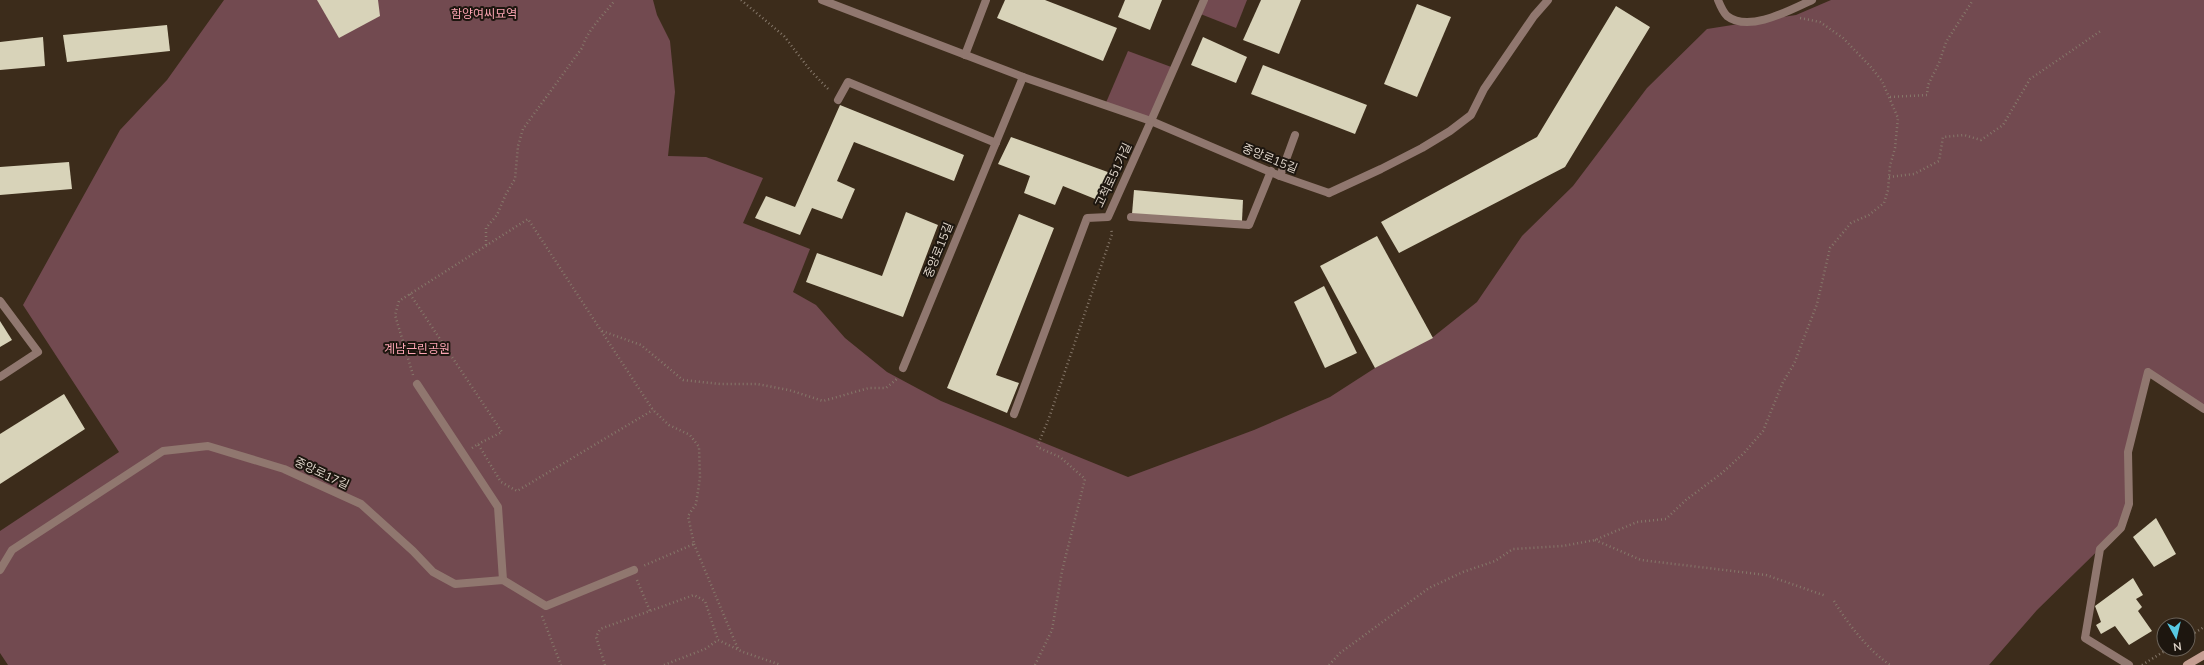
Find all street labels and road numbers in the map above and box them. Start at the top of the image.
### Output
street label: 고척로51가길 [1091,140,1135,210]
street label: 중앙로15길 [1240,140,1300,176]
street label: 중앙로15길 [920,220,956,280]
street label: 중앙로17길 [292,454,352,492]

